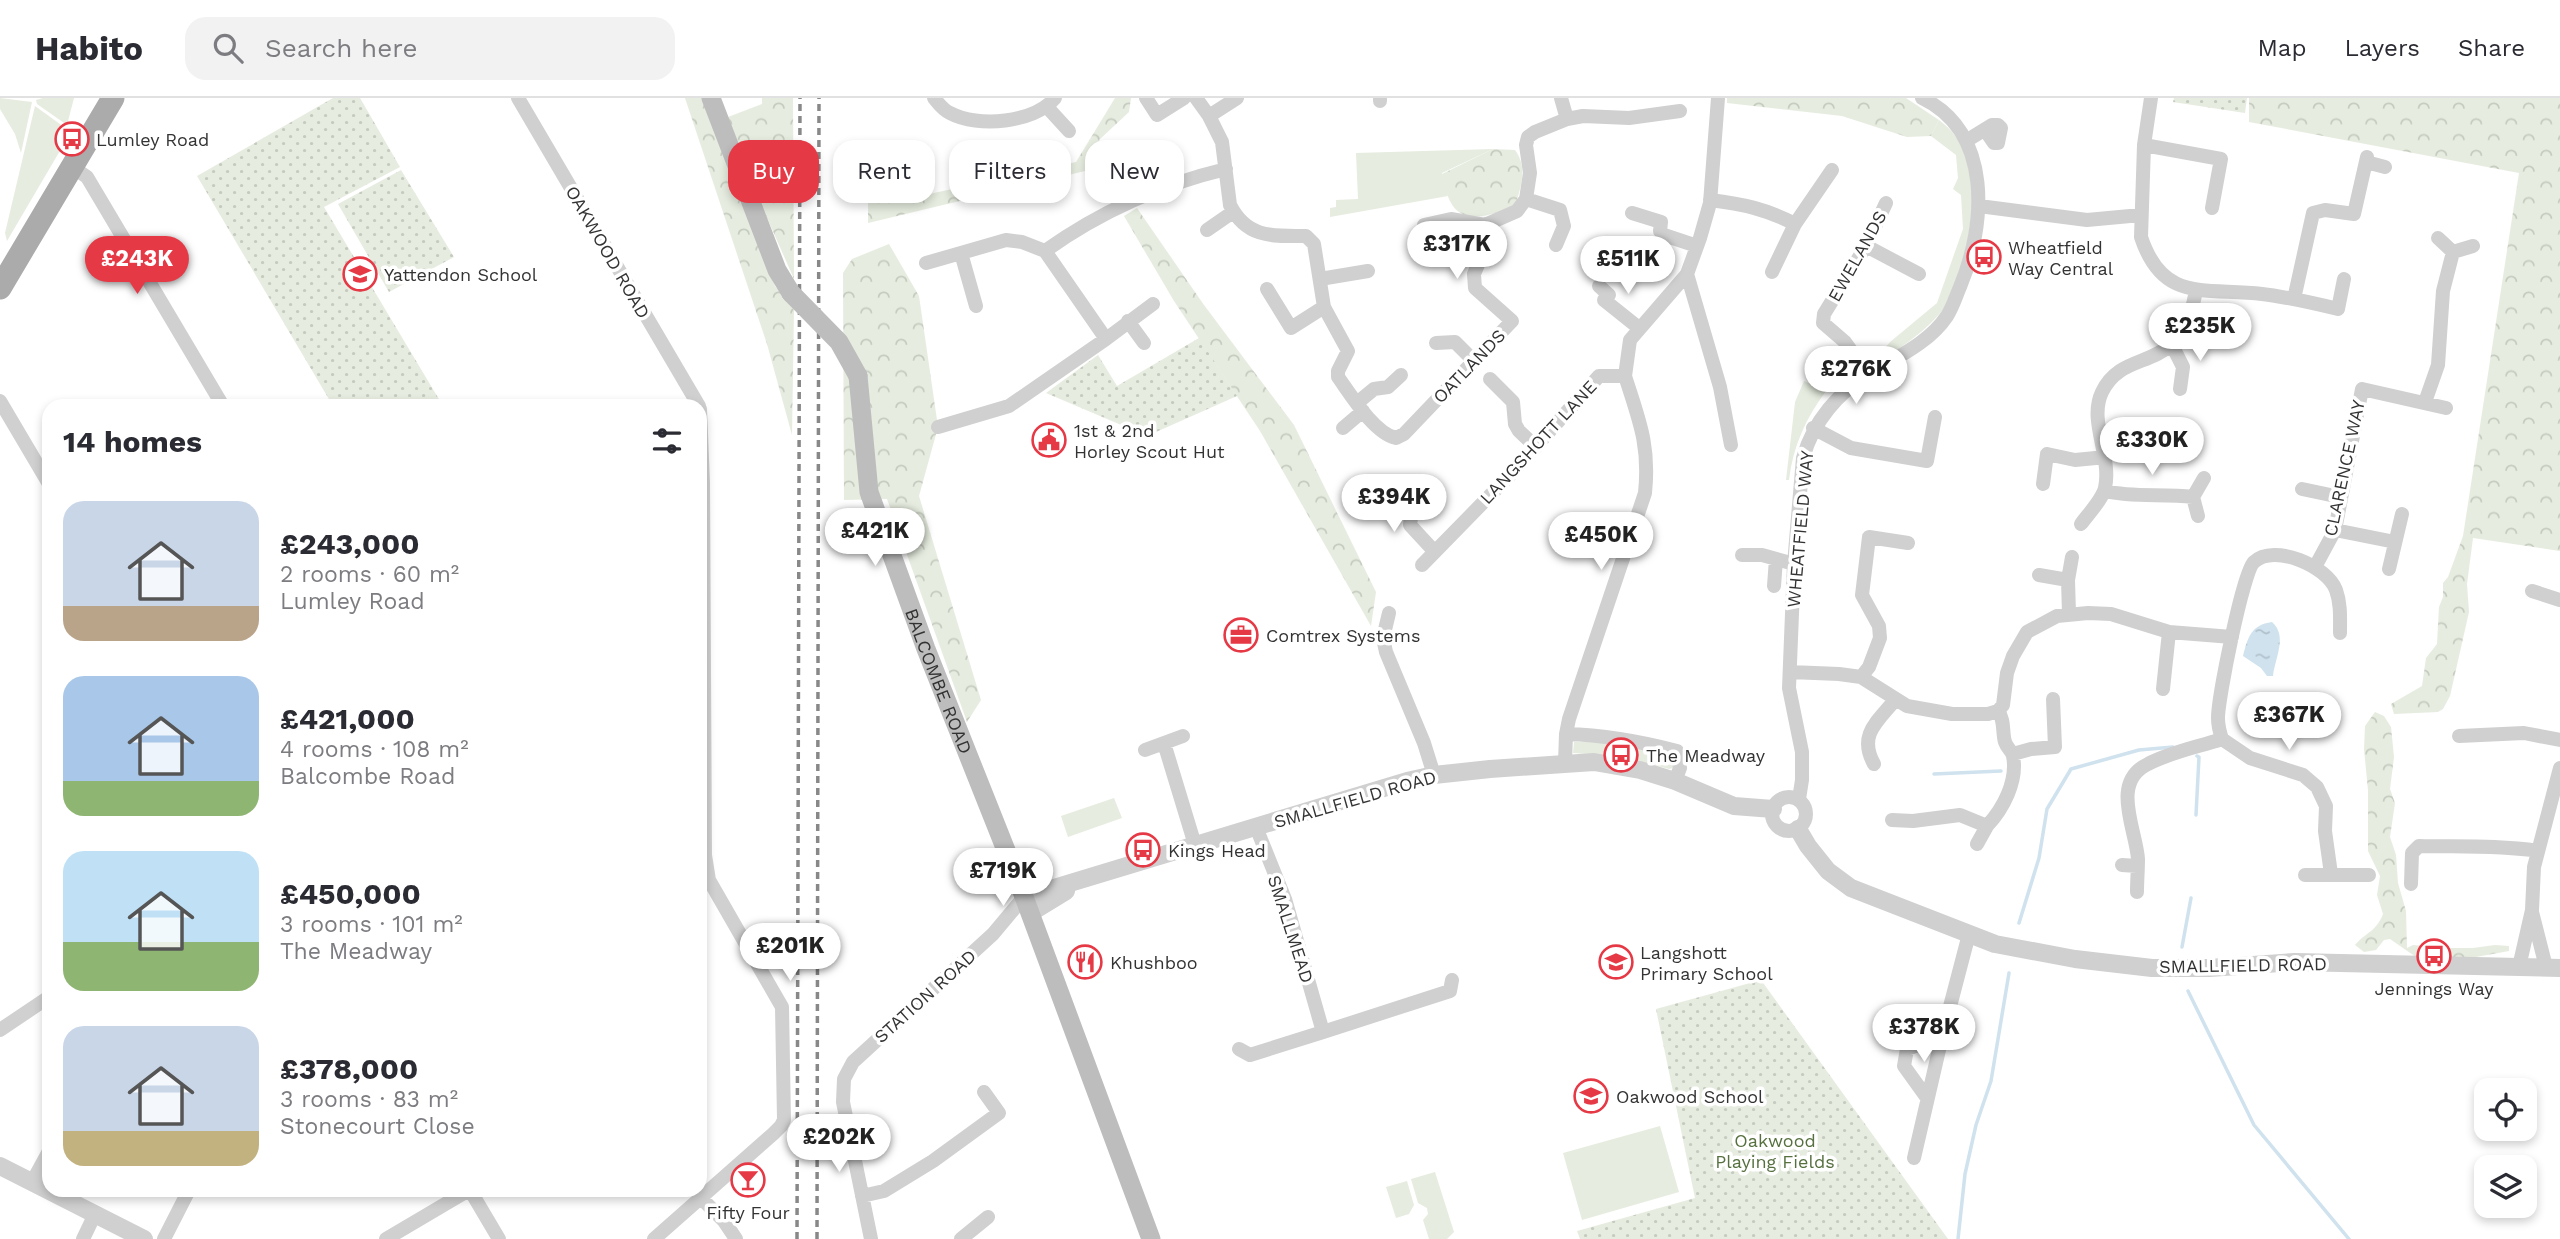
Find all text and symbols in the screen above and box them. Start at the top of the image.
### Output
search box [185,17,675,80]
text: Habito [35,29,143,68]
icon: search [209,29,247,67]
text: Search here [265,33,417,63]
text: Map [2258,34,2306,62]
text: Layers [2344,34,2420,62]
text: Share [2458,34,2525,62]
bus stop icon: Lumley Road [53,120,91,158]
place label: Lumley Road [96,129,209,150]
chip: Buy [728,140,819,203]
chip: Rent [833,140,935,203]
chip: Filters [949,140,1071,203]
chip: New [1085,140,1184,203]
street label: OAKWOOD ROAD [561,182,655,322]
street label: EWELANDS [1823,207,1891,305]
pin: £317K [1408,222,1506,281]
text: £317K [1423,230,1491,257]
pin: £243K [88,236,186,296]
pin: £511K [1579,236,1677,296]
place label: Wheatfield Way Central [2008,237,2114,279]
bus stop icon: Wheatfield Way Central [1965,238,2003,276]
text: £243K [101,245,173,272]
text: £511K [1596,245,1660,272]
school or university icon: Yattendon School [341,255,379,293]
place label: Yattendon School [384,264,538,285]
pin: £235K [2151,303,2249,363]
text: £235K [2165,312,2235,339]
street label: OATLANDS [1429,325,1509,407]
pin: £276K [1807,346,1905,406]
text: £276K [1820,355,1892,382]
street label: LANGSHOTT LANE [1475,376,1601,508]
street label: CLARENCE WAY [2319,397,2369,538]
pin: £330K [2103,418,2201,477]
place label: 1st & 2nd Horley Scout Hut [1074,420,1225,462]
public building icon: 1st & 2nd Horley Scout Hut [1030,421,1068,459]
icon: filters [648,422,686,460]
text: 14 homes [63,424,202,459]
text: £330K [2116,426,2188,453]
street label: WHEATFIELD WAY [1783,449,1817,609]
pin: £394K [1345,474,1443,534]
text: £394K [1358,483,1430,510]
pin: £421K [826,508,924,568]
pin: £450K [1552,512,1650,572]
text: £421K [841,517,909,544]
text: £450K [1564,521,1638,548]
text: £243,000 [280,526,420,561]
icon: home [119,529,203,613]
text: 2 rooms · 60 m² [280,561,459,588]
text: Lumley Road [280,588,425,615]
street label: BALCOMBE ROAD [902,605,977,757]
office icon: Comtrex Systems [1222,616,1260,654]
place label: Comtrex Systems [1266,625,1420,646]
pin: £367K [2240,692,2338,752]
text: £421,000 [280,701,415,736]
text: £367K [2253,701,2325,728]
icon: home [119,704,203,788]
text: 4 rooms · 108 m² [280,736,469,763]
bus stop icon: The Meadway [1602,736,1640,774]
place label: The Meadway [1646,745,1766,766]
text: Balcombe Road [280,763,455,790]
street label: SMALLFIELD ROAD [1271,766,1439,832]
bus stop icon: Kings Head [1124,831,1162,869]
place label: Kings Head [1168,840,1266,861]
pin: £719K [954,848,1052,908]
text: £719K [969,857,1037,884]
street label: SMALLMEAD [1264,872,1318,986]
text: £450,000 [280,876,421,911]
icon: home [119,879,203,963]
text: 3 rooms · 101 m² [280,911,463,938]
pin: £201K [741,924,839,983]
text: £201K [756,932,824,959]
bus stop icon: Jennings Way [2415,937,2453,975]
text: The Meadway [280,938,432,965]
place label: Langshott Primary School [1640,942,1773,984]
restaurant icon: Khushboo [1066,943,1104,981]
school or university icon: Langshott Primary School [1597,943,1635,981]
street label: STATION ROAD [870,945,980,1047]
place label: Khushboo [1110,952,1198,973]
street label: SMALLFIELD ROAD [2159,953,2327,977]
place label: Jennings Way [2375,978,2494,999]
pin: £378K [1875,1004,1973,1064]
text: £378K [1888,1013,1960,1040]
text: £378,000 [280,1051,418,1086]
icon: home [119,1054,203,1138]
school or university icon: Oakwood School [1572,1077,1610,1115]
map controls [2474,1078,2537,1218]
button: locate [2474,1078,2537,1141]
text: 3 rooms · 83 m² [280,1086,458,1113]
place label: Oakwood School [1616,1086,1764,1107]
text: Stonecourt Close [280,1113,475,1140]
pin: £202K [790,1114,888,1174]
text: £202K [803,1123,875,1150]
park label: Oakwood Playing Fields [1715,1130,1835,1172]
button: layers [2474,1155,2537,1218]
bar icon: Fifty Four [729,1161,767,1199]
place label: Fifty Four [706,1202,790,1223]

